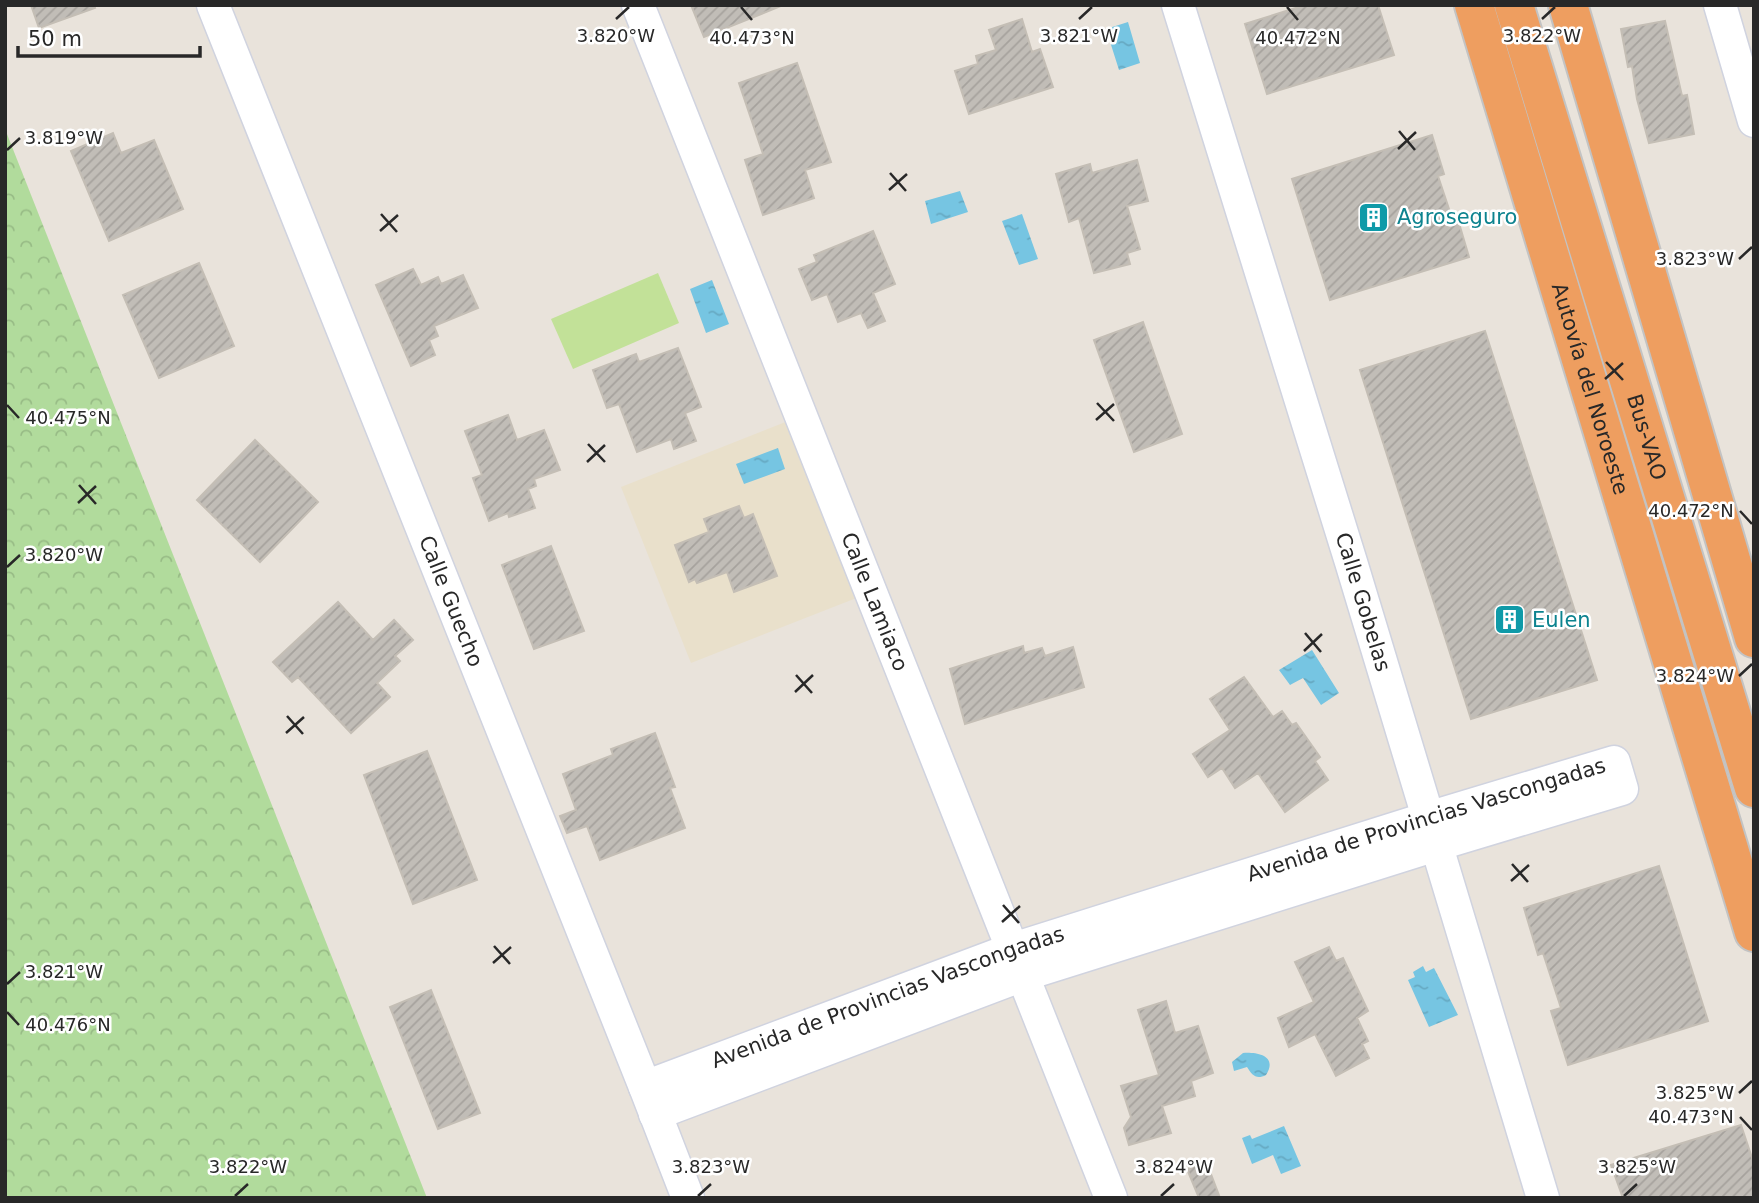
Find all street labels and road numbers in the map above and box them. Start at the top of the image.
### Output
street label: Autovía del Noroeste [1547,280,1633,498]
street label: Bus-VAO [1622,391,1671,483]
street label: Calle Lamiaco [836,529,913,675]
street label: Calle Gobelas [1331,530,1395,674]
street label: Calle Guecho [414,532,488,670]
street label: Avenida de Provincias Vascongadas [1244,753,1608,886]
street label: Avenida de Provincias Vascongadas [708,922,1067,1073]

